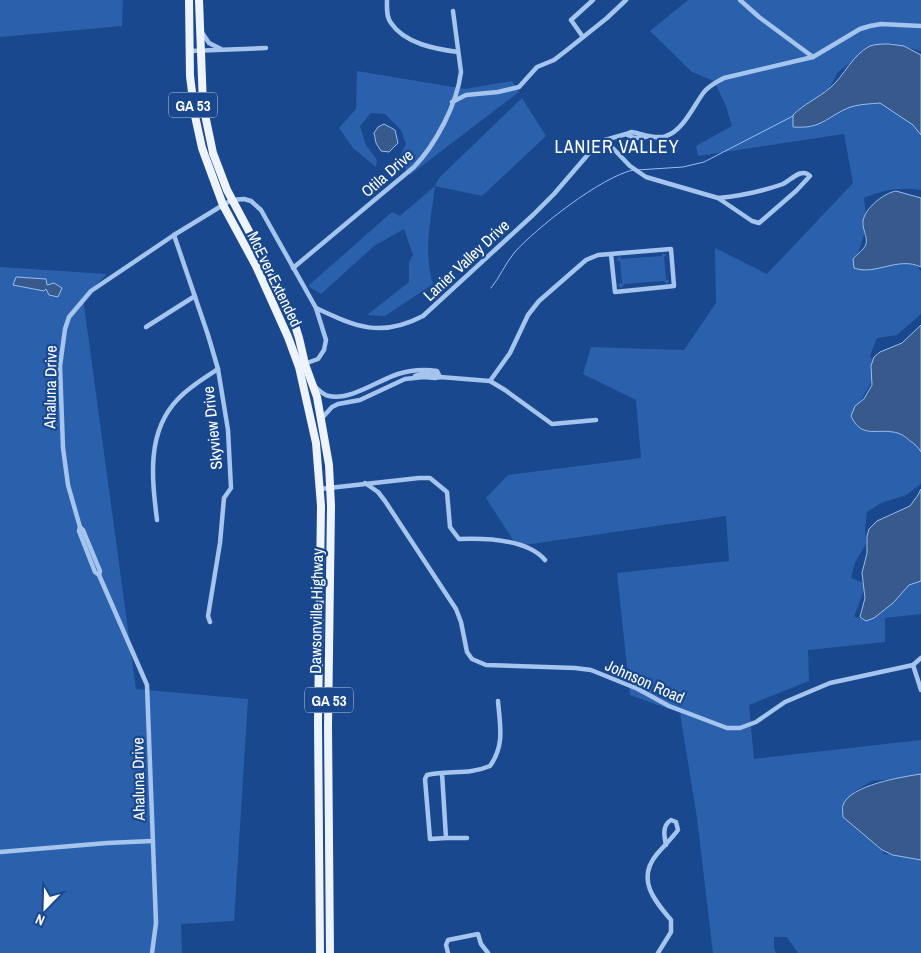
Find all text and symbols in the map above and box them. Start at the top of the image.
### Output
road number: GA 53 [169,92,217,118]
district label: LANIER VALLEY [554,134,680,159]
street label: Otila Drive [356,144,418,202]
street label: Lanier Valley Drive [418,214,514,306]
street label: McEver Extended [242,228,308,330]
street label: Ahaluna Drive [38,345,62,430]
street label: Skyview Drive [197,385,227,471]
street label: Dawsonville Highway [304,548,328,674]
street label: Johnson Road [602,654,688,708]
road number: GA 53 [305,688,353,712]
street label: Ahaluna Drive [126,737,150,822]
north arrow [20,883,70,933]
text: N [33,910,47,930]

